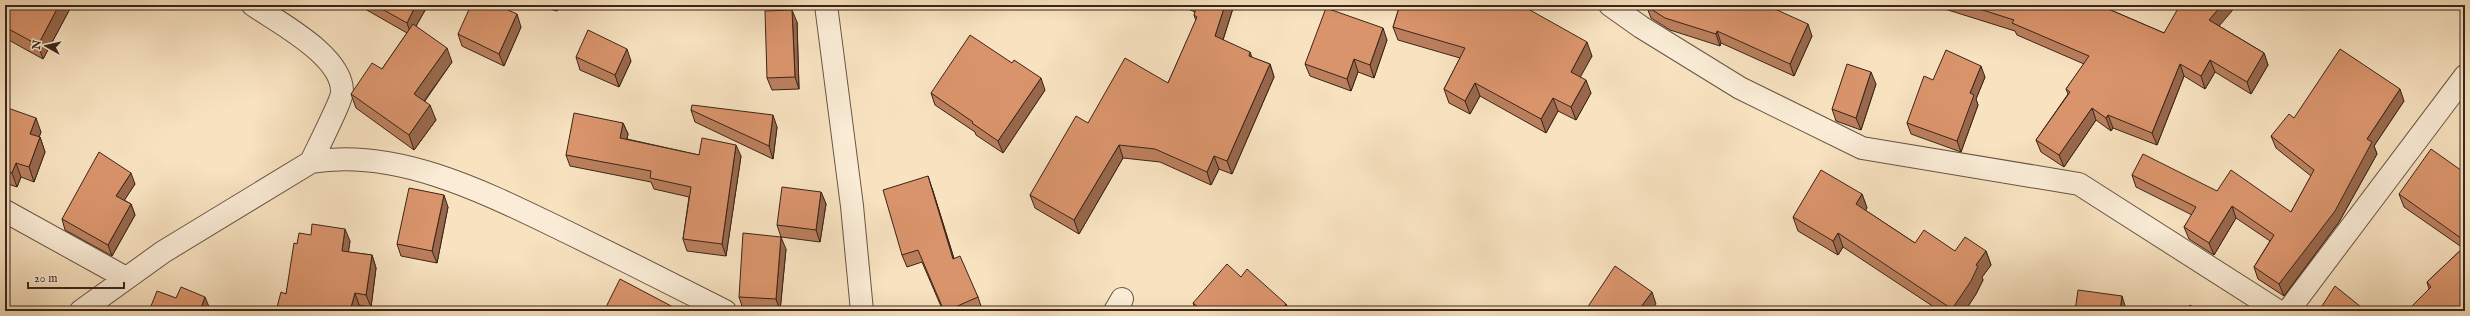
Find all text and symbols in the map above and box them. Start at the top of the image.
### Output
north arrow [26,26,66,66]
text: N [29,39,45,51]
scale bar [28,264,124,290]
text: 20 m [34,271,57,286]

